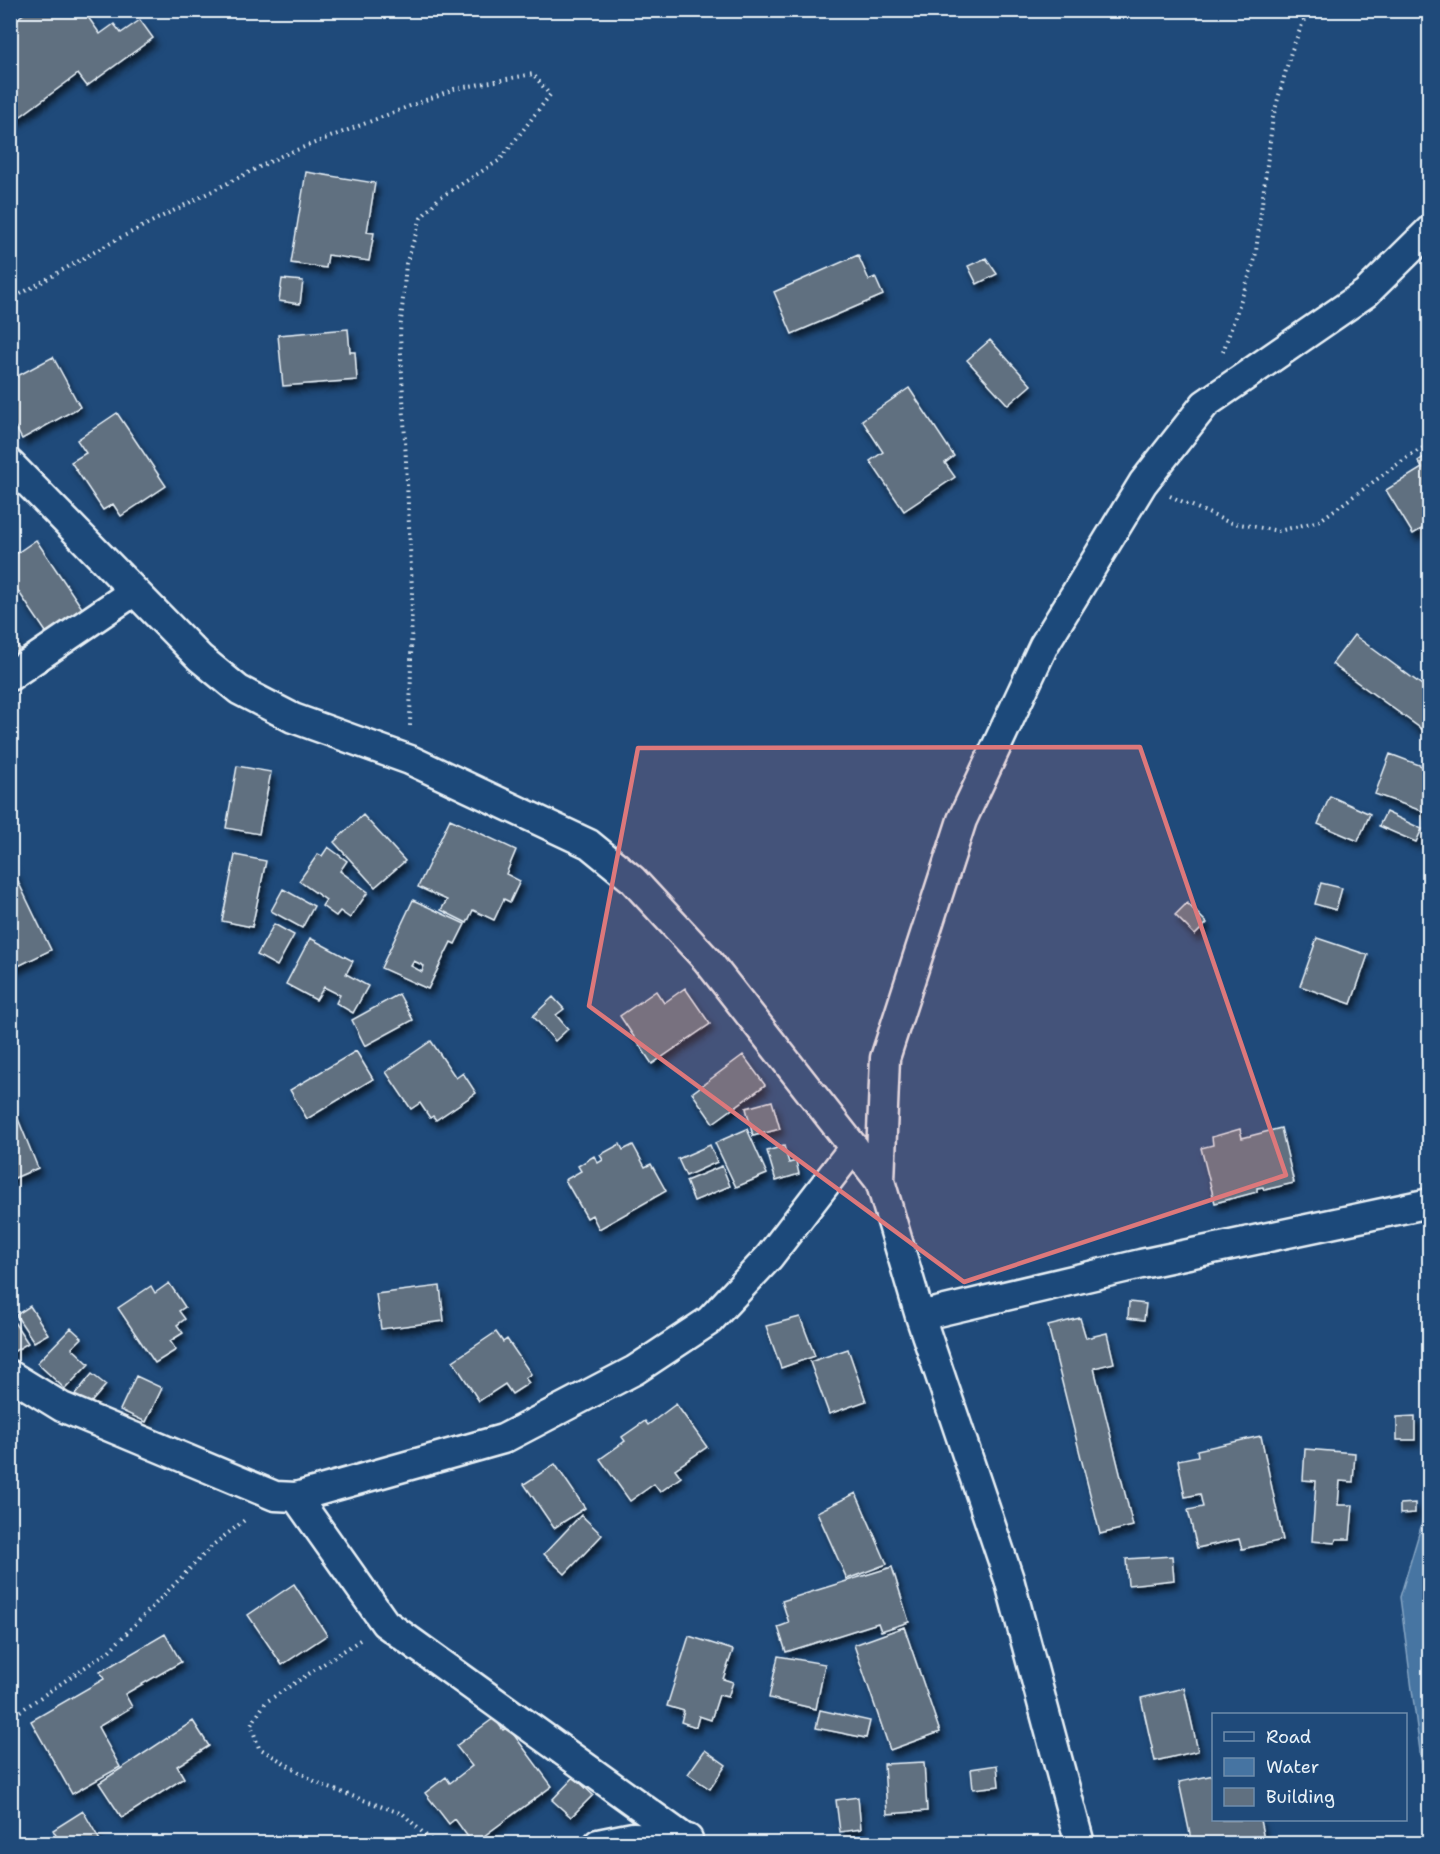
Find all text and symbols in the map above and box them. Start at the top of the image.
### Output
legend [1212,1713,1407,1821]
text: Road [1266,1725,1311,1749]
text: Water [1266,1755,1319,1779]
text: Building [1266,1785,1335,1809]

